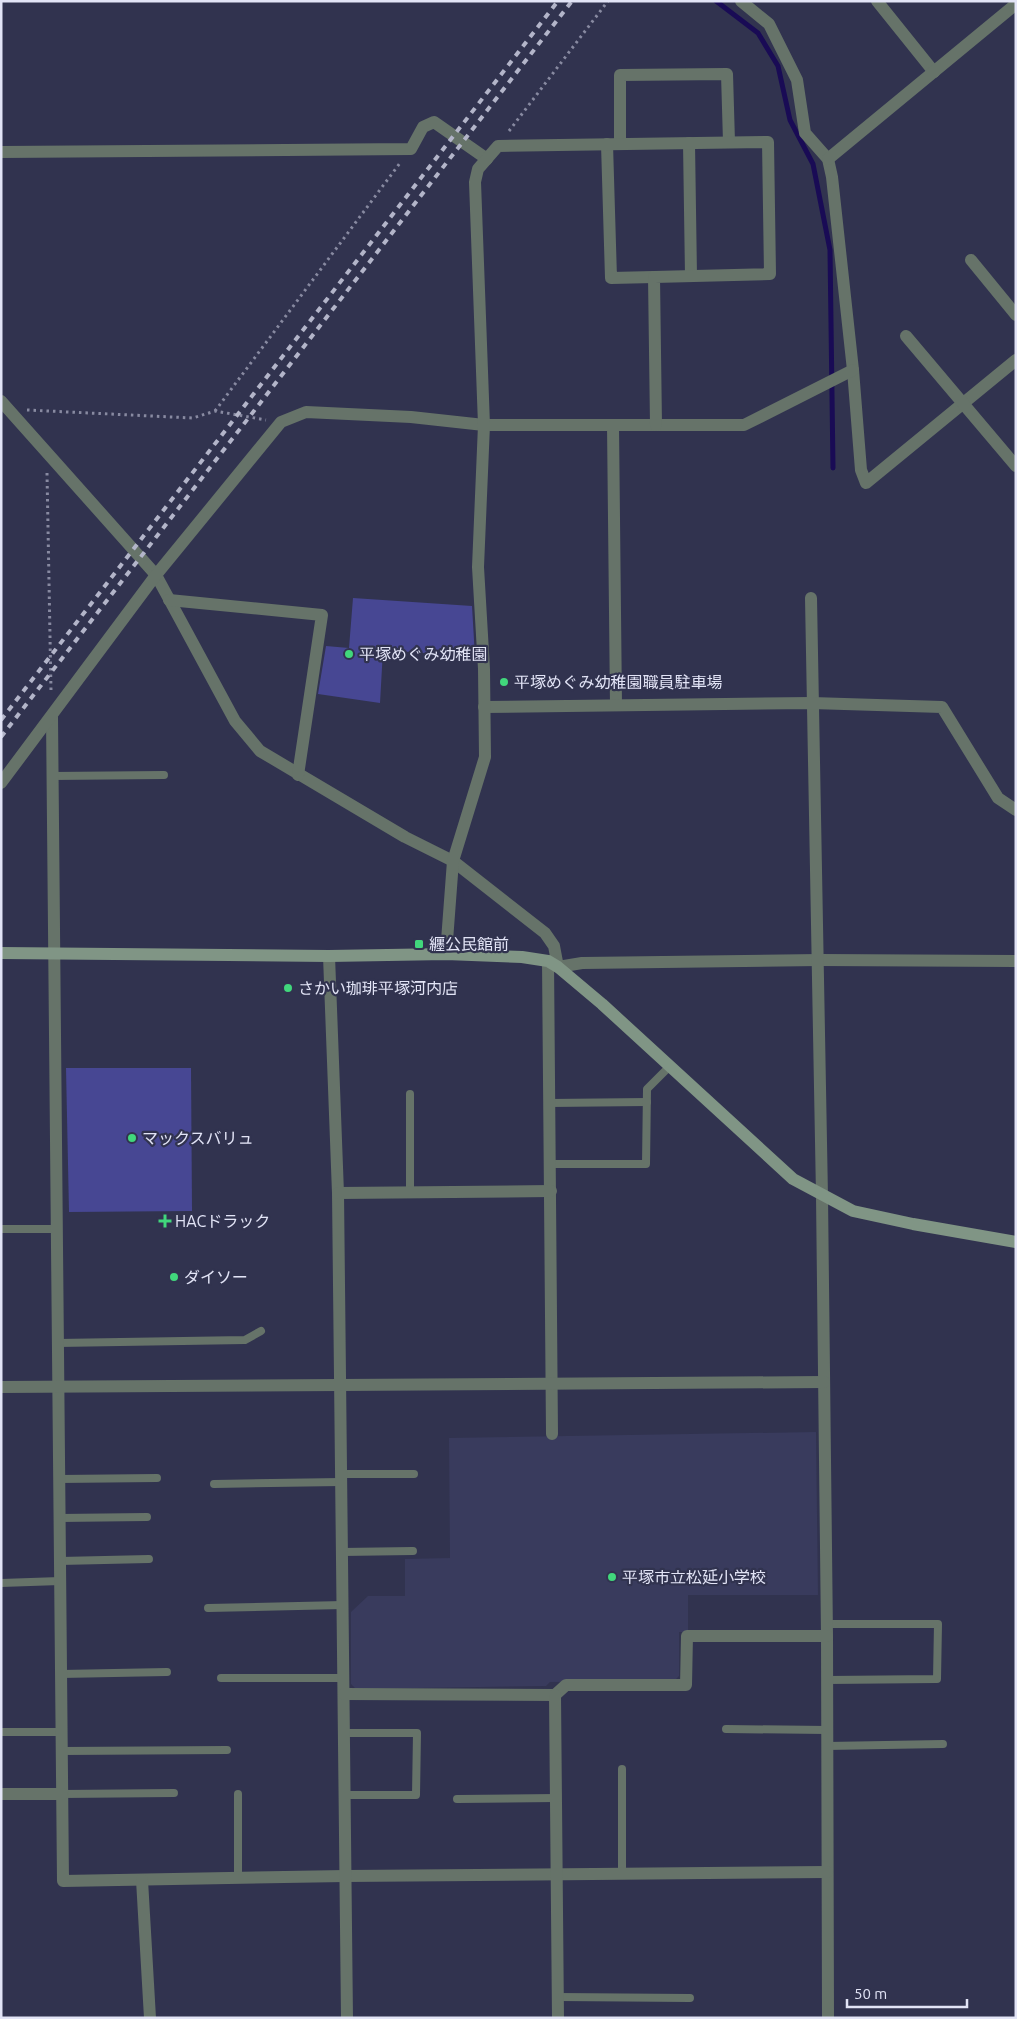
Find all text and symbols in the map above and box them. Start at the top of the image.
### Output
place label: 平塚めぐみ幼稚園 [359,645,487,663]
marker: 平塚めぐみ幼稚園 [343,648,355,660]
place label: 平塚めぐみ幼稚園職員駐車場 [514,673,722,691]
marker: 平塚めぐみ幼稚園職員駐車場 [498,676,510,688]
place label: 纒公民館前 [429,935,509,953]
marker: 纒公民館前 [413,938,425,950]
place label: さかい珈琲平塚河内店 [298,979,458,997]
marker: さかい珈琲平塚河内店 [282,982,294,994]
place label: マックスバリュ [142,1129,254,1147]
marker: マックスバリュ [126,1132,138,1144]
place label: HACドラック [175,1212,270,1230]
marker: HACドラック [159,1215,171,1227]
place label: ダイソー [184,1268,248,1286]
marker: ダイソー [168,1271,180,1283]
place label: 平塚市立松延小学校 [622,1568,766,1586]
marker: 平塚市立松延小学校 [606,1571,618,1583]
scale bar [847,1976,967,2008]
text: 50 m [854,1985,887,2002]

